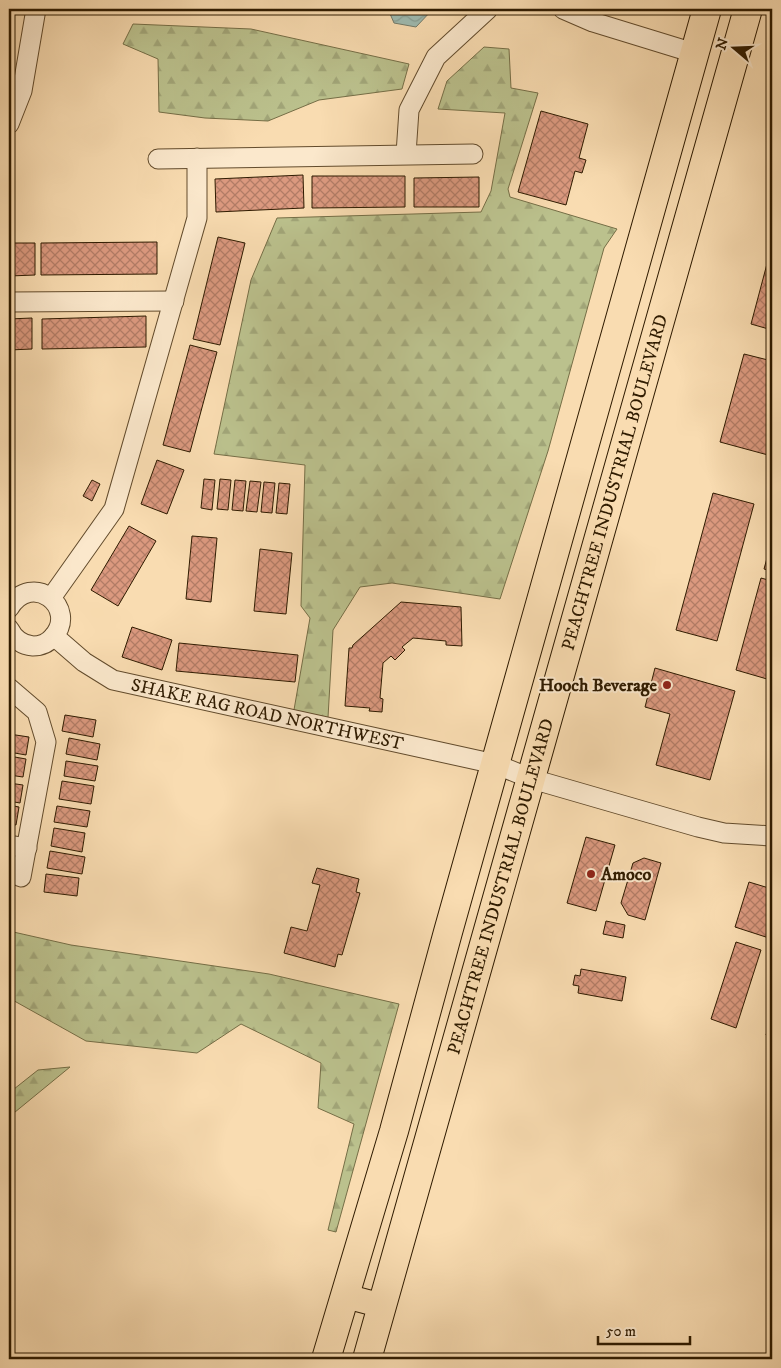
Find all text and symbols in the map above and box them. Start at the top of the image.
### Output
north arrow [708,22,758,72]
text: N [712,35,733,52]
street label: PEACHTREE INDUSTRIAL BOULEVARD [558,312,673,653]
street label: SHAKE RAG ROAD NORTHWEST [129,674,406,756]
place label: Hooch Beverage [539,675,658,697]
marker: Hooch Beverage [661,679,673,691]
street label: PEACHTREE INDUSTRIAL BOULEVARD [443,716,559,1057]
place label: Amoco [600,864,651,886]
marker: Amoco [585,868,597,880]
scale bar [598,1313,691,1345]
text: 50 m [606,1322,636,1341]

